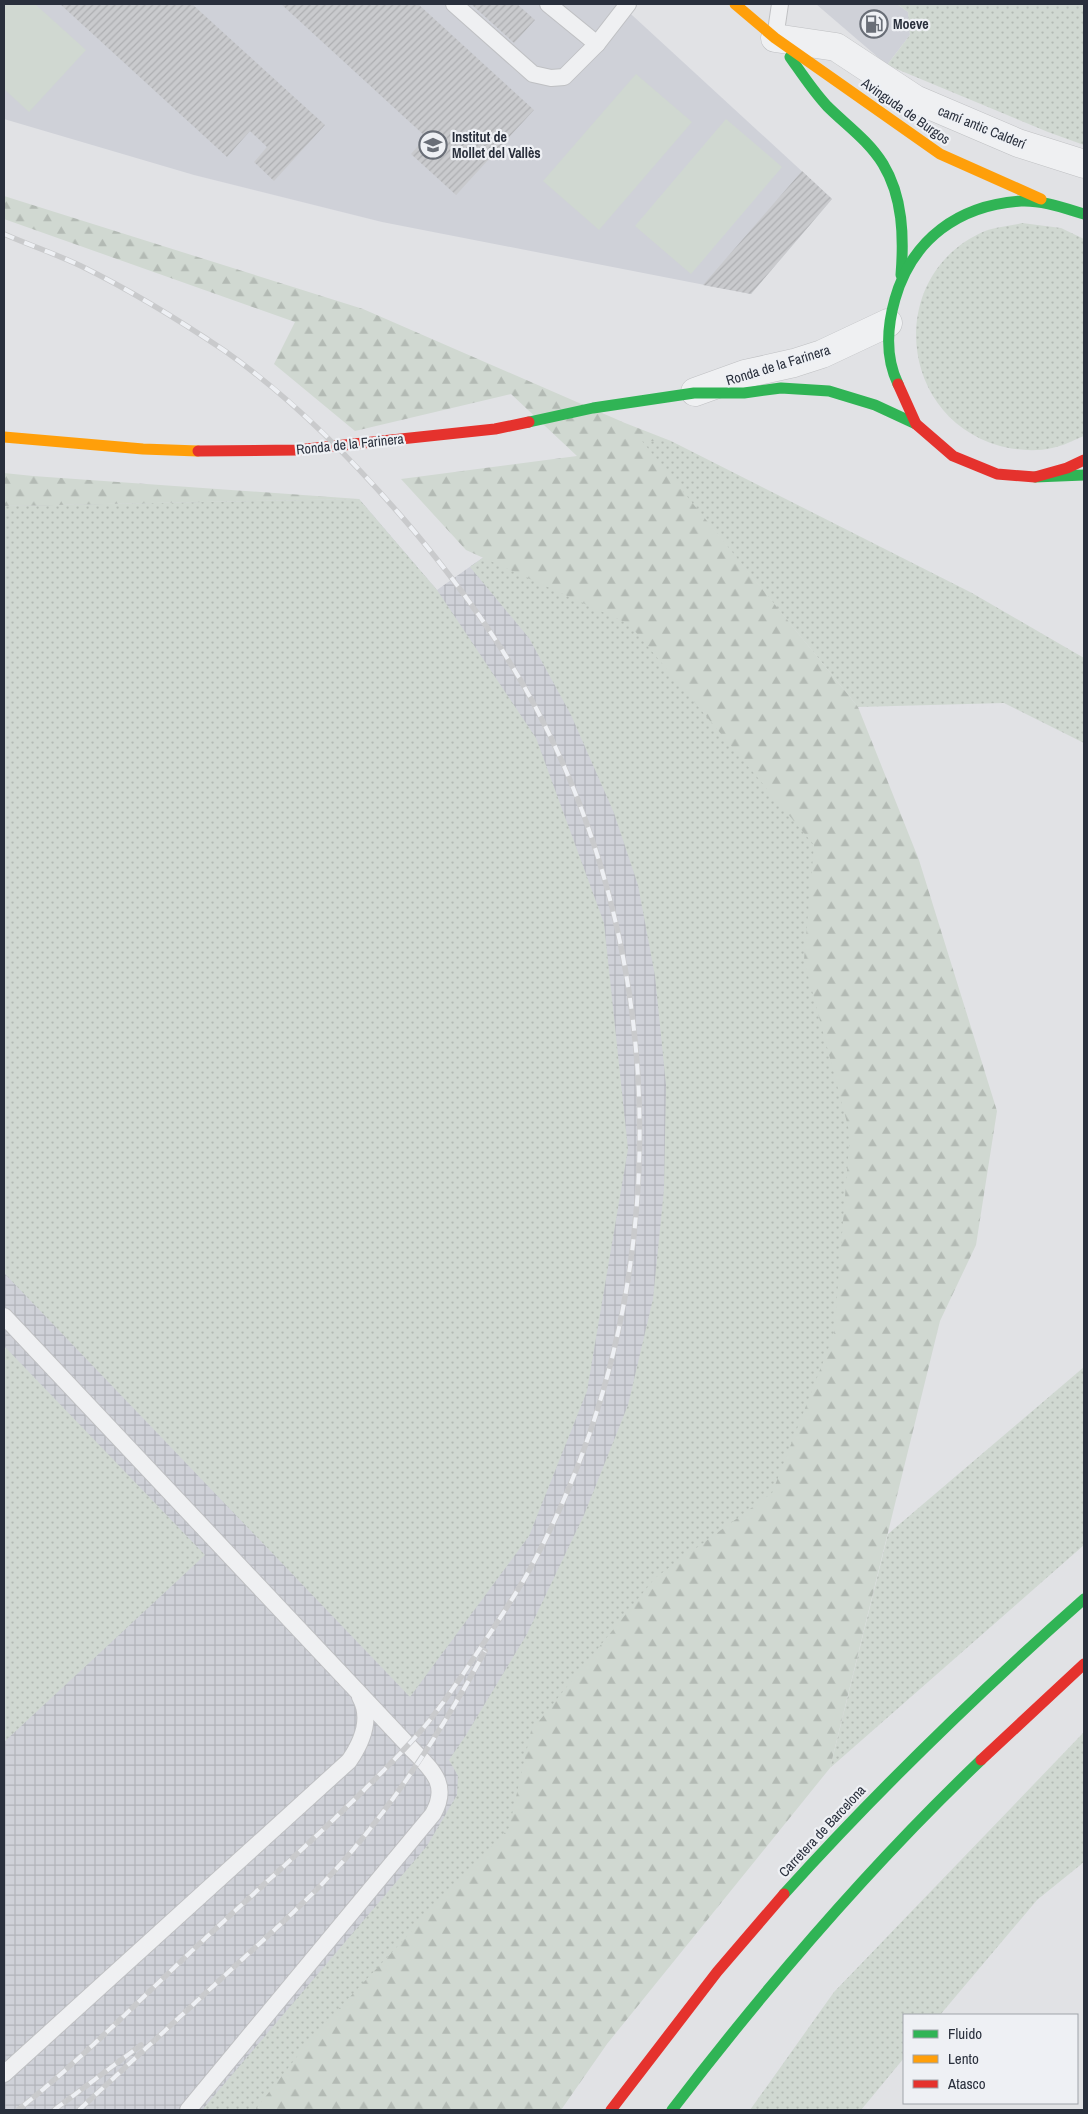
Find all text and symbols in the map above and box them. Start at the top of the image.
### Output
fuel station icon: Moeve [859,9,889,39]
place label: Moeve [893,15,929,33]
street label: Avinguda de Burgos [857,73,954,148]
street label: camí antic Calderí [935,101,1029,153]
place label: Institut de Mollet del Vallès [452,128,541,162]
school or university icon: Institut de Mollet del Vallès [418,130,448,160]
street label: Ronda de la Farinera [724,340,833,389]
street label: Ronda de la Farinera [295,429,405,459]
street label: Carretera de Barcelona [775,1781,870,1881]
legend [903,2014,1078,2104]
text: Fluido [948,2023,982,2044]
text: Lento [948,2048,979,2069]
text: Atasco [947,2073,986,2094]

